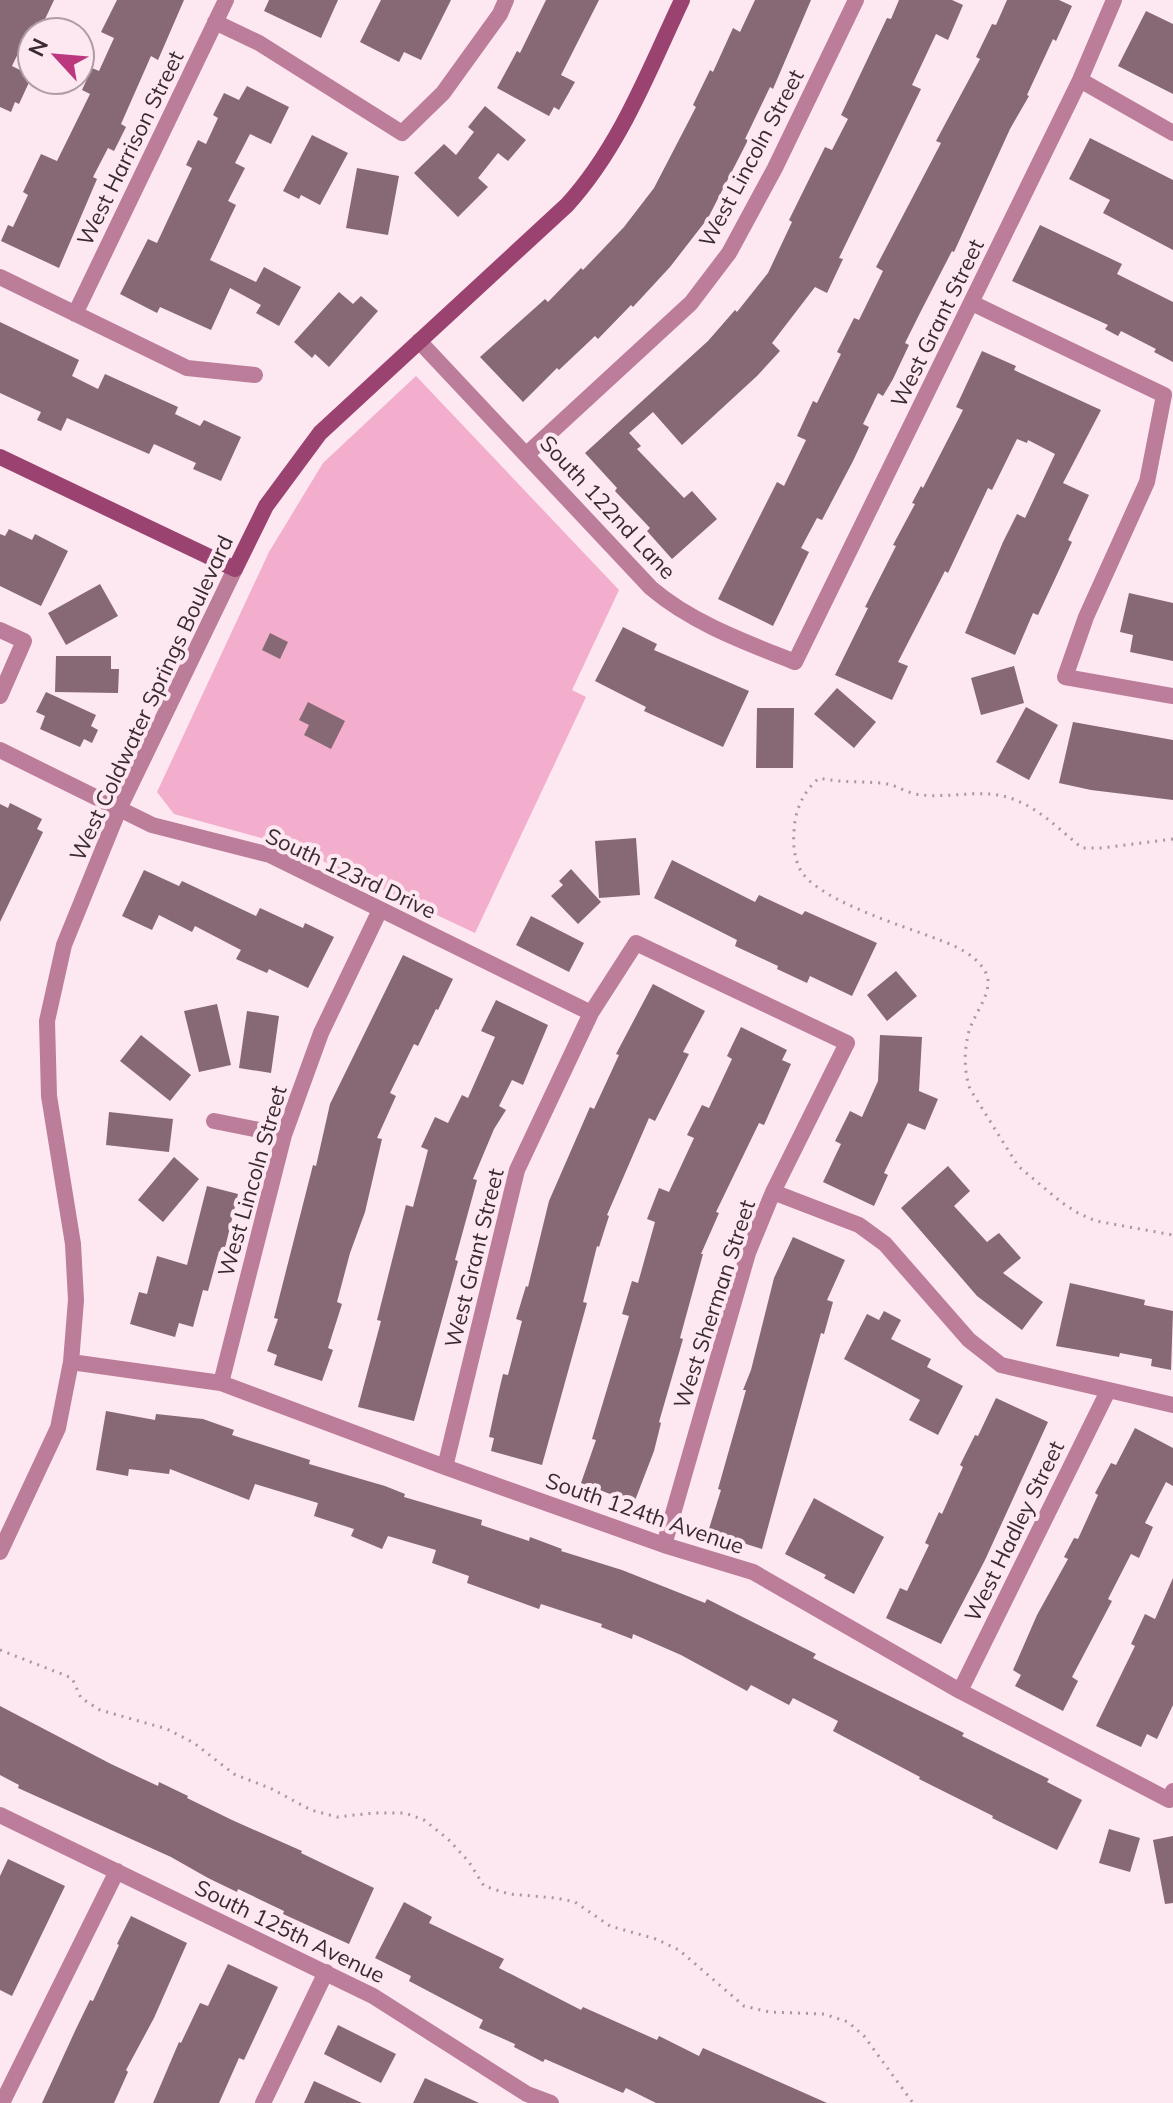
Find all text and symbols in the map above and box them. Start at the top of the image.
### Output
north arrow [16,16,96,96]
text: N [22,34,54,61]
street label: West Harrison Street [71,46,190,250]
street label: West Lincoln Street [692,64,810,252]
street label: West Grant Street [884,234,990,412]
street label: South 122nd Lane [534,429,682,585]
street label: West Coldwater Springs Boulevard [63,531,239,865]
street label: South 123rd Drive [261,821,441,925]
street label: West Lincoln Street [211,1082,293,1280]
street label: West Grant Street [438,1165,510,1351]
street label: West Sherman Street [667,1196,761,1412]
street label: West Hadley Street [958,1436,1070,1626]
street label: South 124th Avenue [542,1466,748,1560]
street label: South 125th Avenue [190,1873,390,1989]

